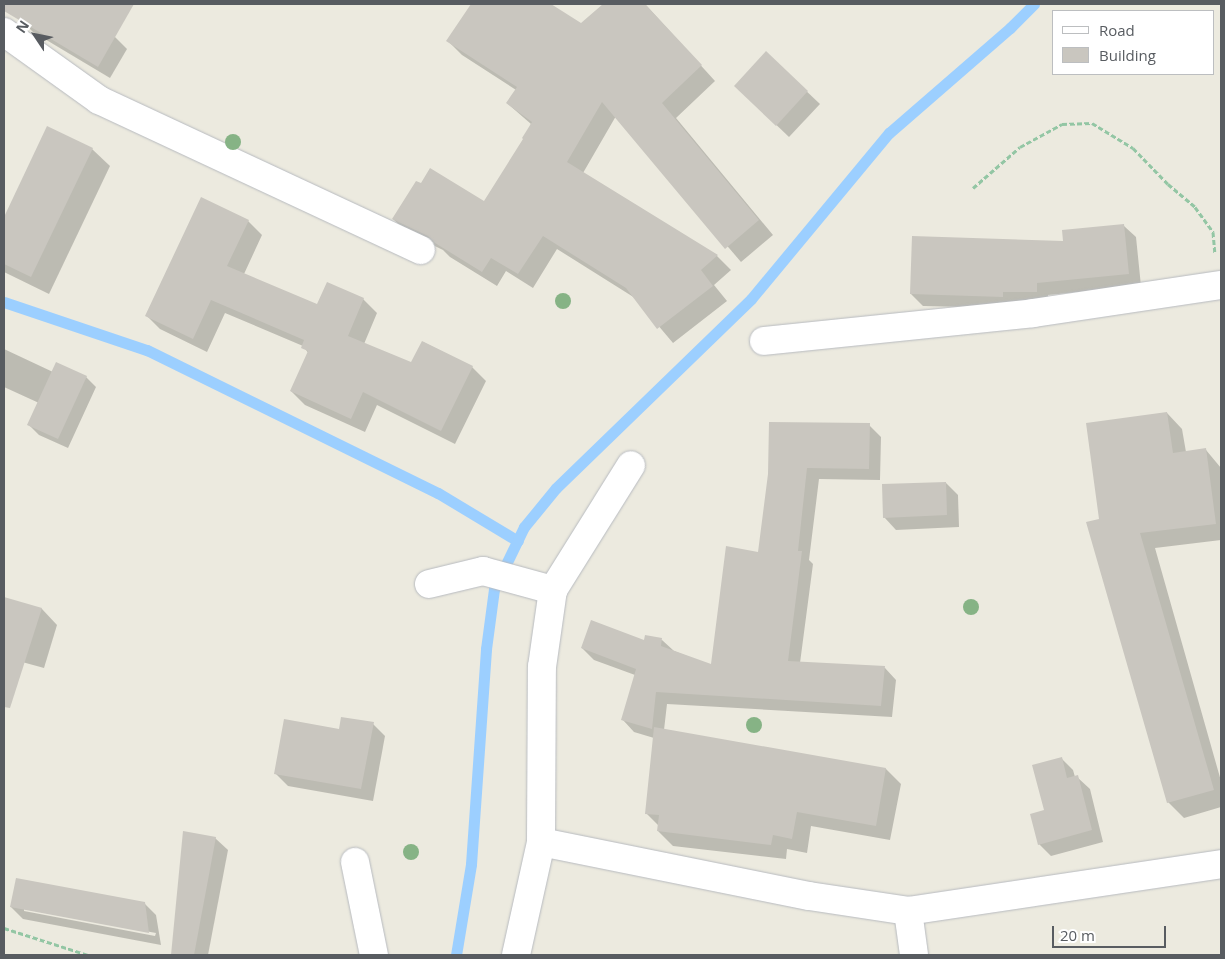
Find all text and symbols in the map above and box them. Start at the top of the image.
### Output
north arrow [10,10,60,60]
legend [1052,10,1215,75]
text: N [11,16,33,36]
text: Road [1099,20,1135,40]
text: Building [1099,45,1156,65]
scale bar [1055,916,1169,948]
text: 20 m [1060,925,1095,945]

